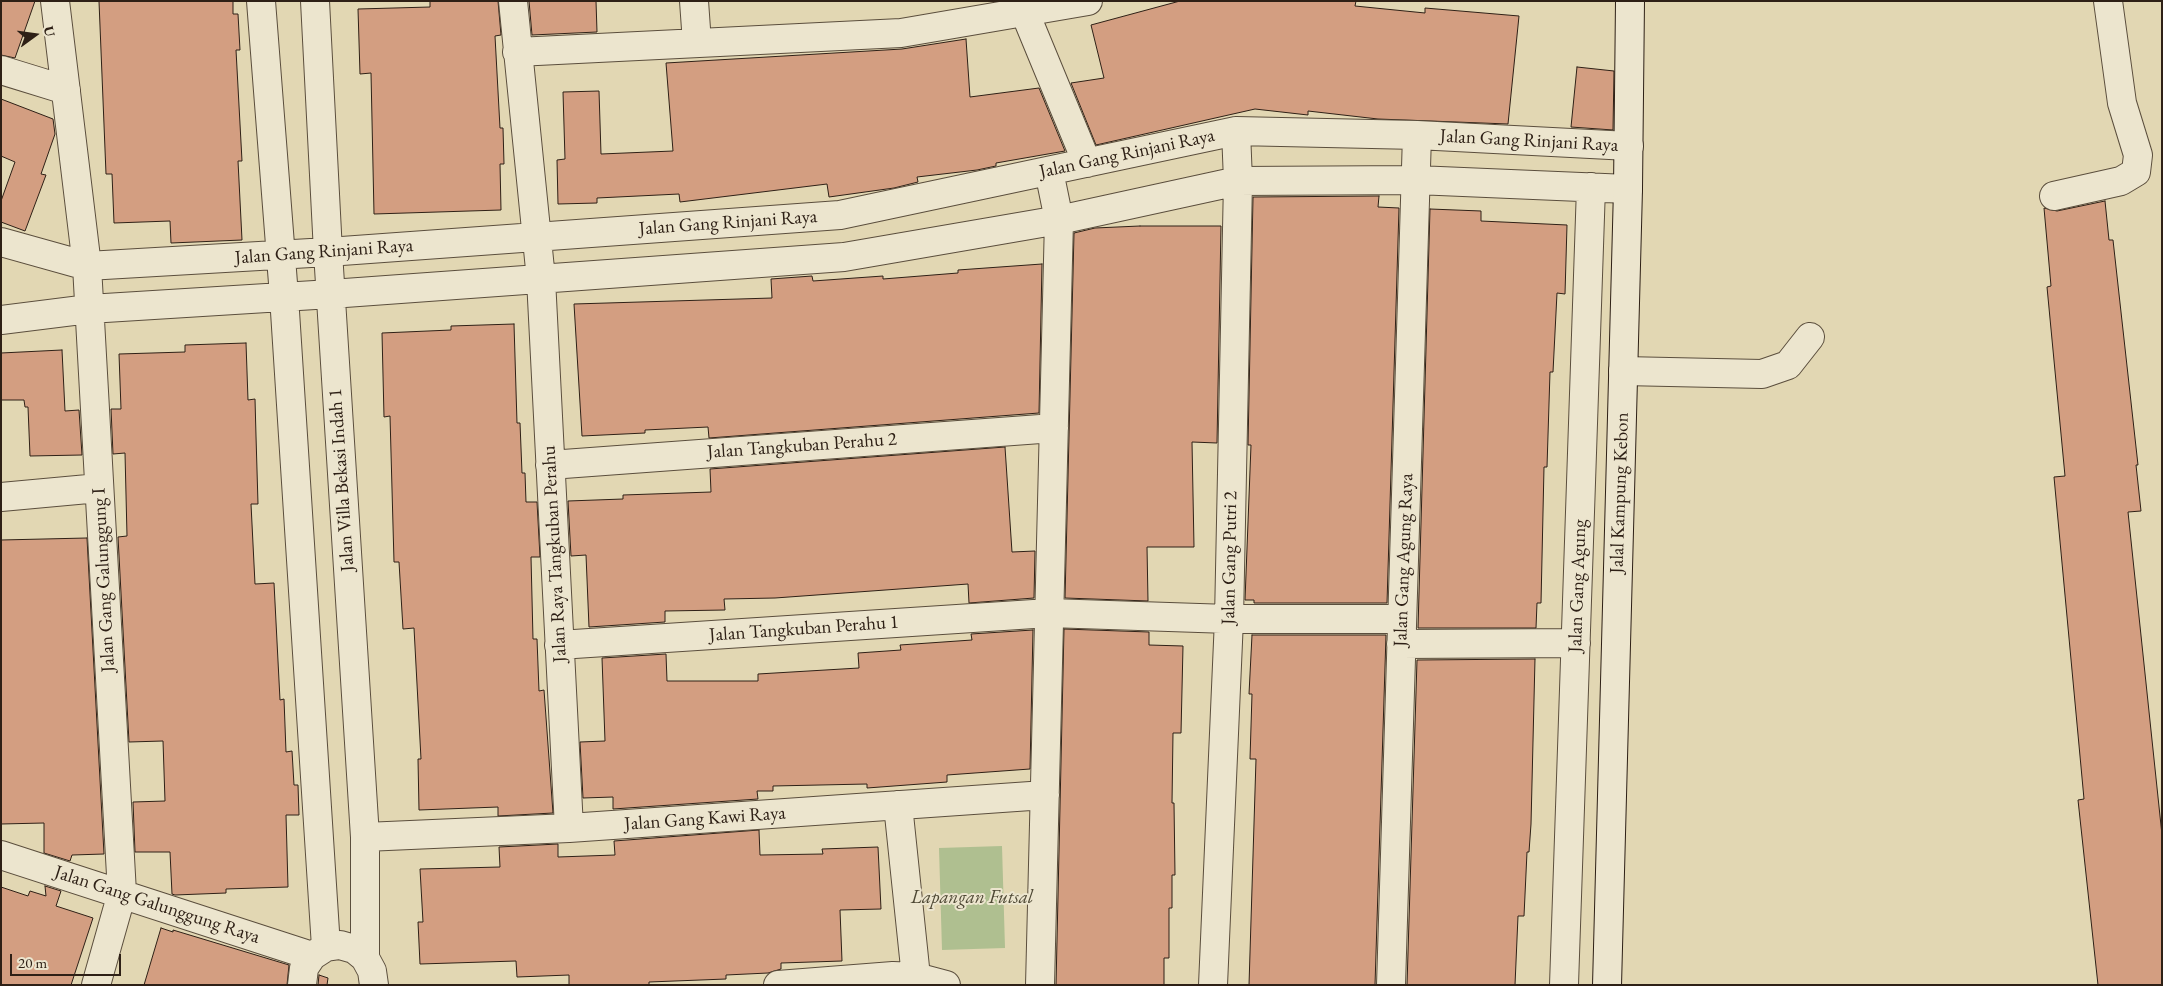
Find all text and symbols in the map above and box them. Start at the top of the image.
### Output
north arrow [10,10,60,60]
text: U [40,24,60,39]
street label: Jalan Gang Rinjani Raya [1037,124,1217,184]
street label: Jalan Gang Rinjani Raya [1439,125,1619,157]
street label: Jalan Gang Rinjani Raya [638,205,818,241]
street label: Jalan Gang Rinjani Raya [234,234,414,270]
street label: Jalan Villa Bekasi Indah 1 [324,388,360,572]
street label: Jalal Kampung Kebon [1606,412,1634,574]
street label: Jalan Tangkuban Perahu 2 [706,428,898,464]
street label: Jalan Raya Tangkuban Perahu [538,445,572,663]
street label: Jalan Gang Agung Raya [1390,473,1418,647]
street label: Jalan Gang Galunggung I [88,487,120,673]
street label: Jalan Gang Putri 2 [1217,491,1243,625]
street label: Jalan Gang Agung [1564,519,1592,653]
street label: Jalan Tangkuban Perahu 1 [708,611,900,647]
street label: Jalan Gang Kawi Raya [624,802,786,836]
street label: Jalan Gang Galunggung Raya [51,861,263,949]
park label: Lapangan Futsal [911,887,1033,909]
scale bar [12,944,124,976]
text: 20 m [18,953,47,972]

